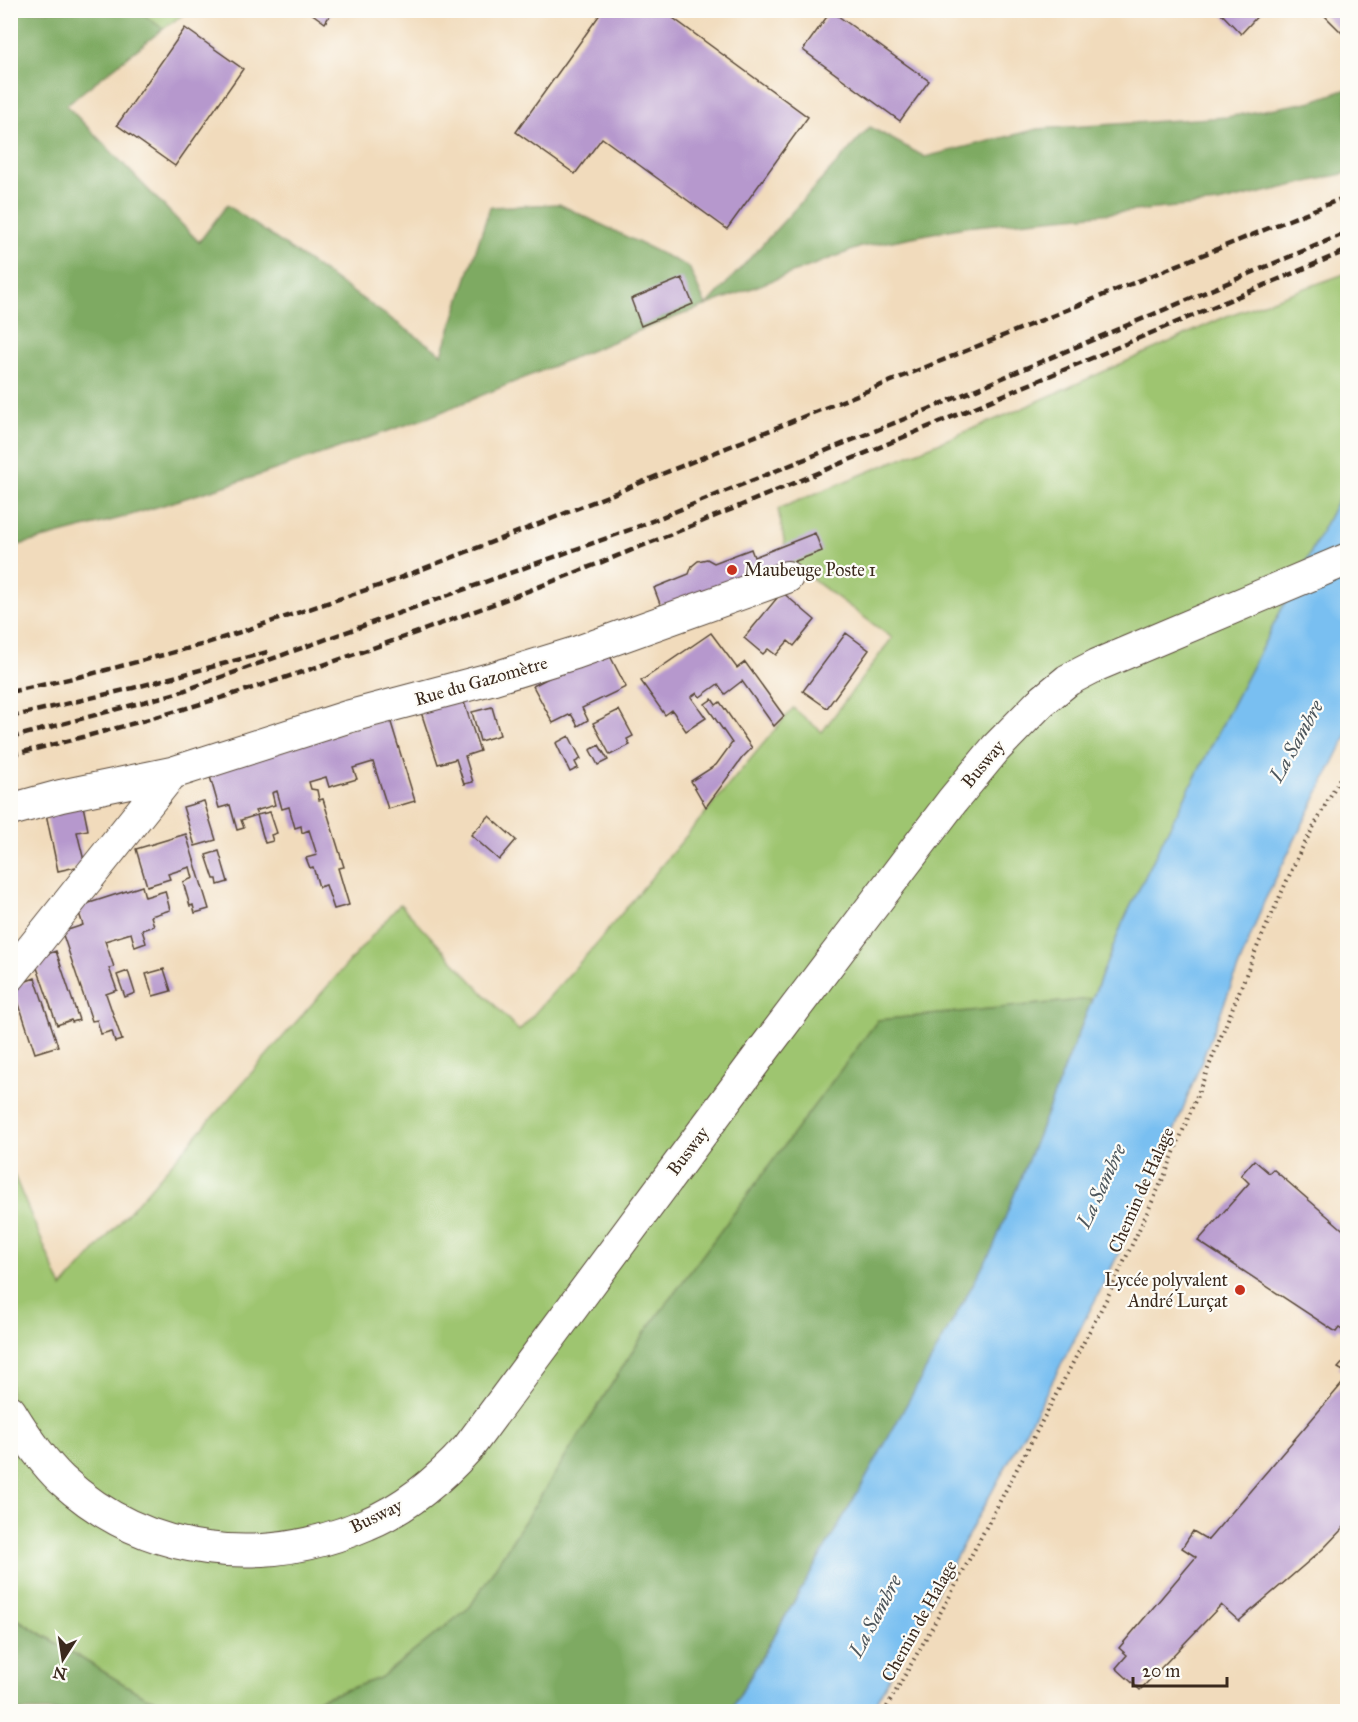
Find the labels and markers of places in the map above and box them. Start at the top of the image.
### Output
place label: Maubeuge Poste 1 [744,559,876,582]
marker: Maubeuge Poste 1 [725,563,739,577]
place label: Lycée polyvalent André Lurçat [1104,1269,1229,1312]
marker: Lycée polyvalent André Lurçat [1233,1283,1247,1297]

